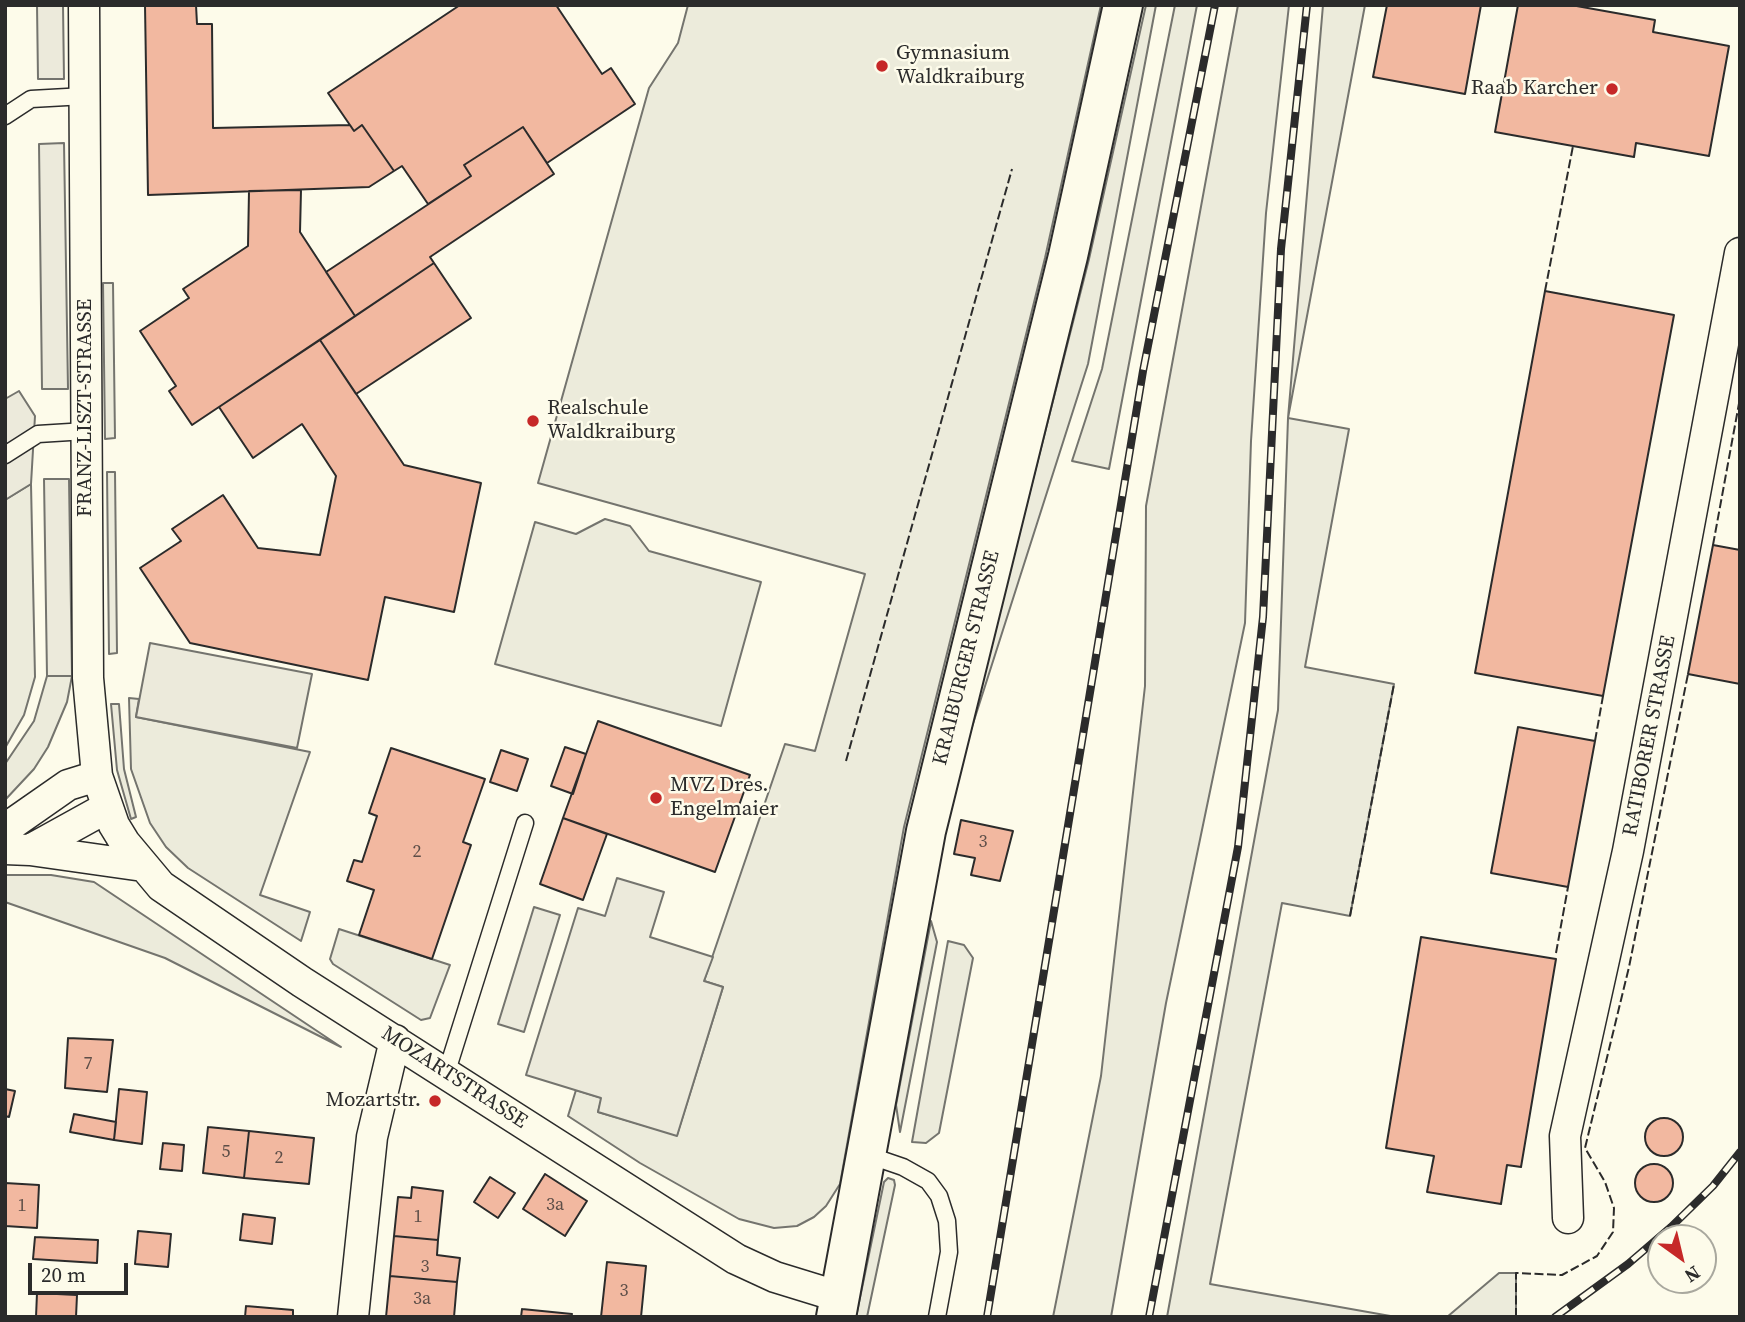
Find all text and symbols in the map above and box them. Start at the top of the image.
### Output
place label: Gymnasium Waldkraiburg [896,41,1024,91]
marker: Gymnasium Waldkraiburg [874,58,890,74]
place label: Raab Karcher [1471,76,1598,102]
marker: Raab Karcher [1604,81,1620,97]
street label: FRANZ-LISZT-STRASSE [73,299,99,517]
place label: Realschule Waldkraiburg [547,396,675,446]
marker: Realschule Waldkraiburg [525,413,541,429]
street label: KRAIBURGER STRASSE [928,548,1006,768]
street label: RATIBORER STRASSE [1618,633,1682,839]
place label: MVZ Dres. Engelmaier [670,773,778,823]
marker: MVZ Dres. Engelmaier [648,790,664,806]
house number: 3 [979,831,987,853]
house number: 2 [413,841,421,863]
street label: MOZARTSTRASSE [376,1021,532,1135]
house number: 7 [84,1053,92,1075]
place label: Mozartstr. [325,1088,421,1114]
marker: Mozartstr. [427,1093,443,1109]
house number: 5 [222,1141,230,1163]
house number: 2 [275,1147,283,1169]
house number: 3a [546,1194,564,1216]
house number: 1 [18,1195,26,1217]
house number: 1 [414,1206,422,1228]
north arrow [1647,1224,1717,1294]
scale bar [32,1248,131,1292]
house number: 3 [421,1256,429,1278]
text: 20 m [41,1260,86,1289]
text: N [1680,1260,1706,1289]
house number: 3 [620,1280,628,1302]
house number: 3a [413,1288,431,1310]

